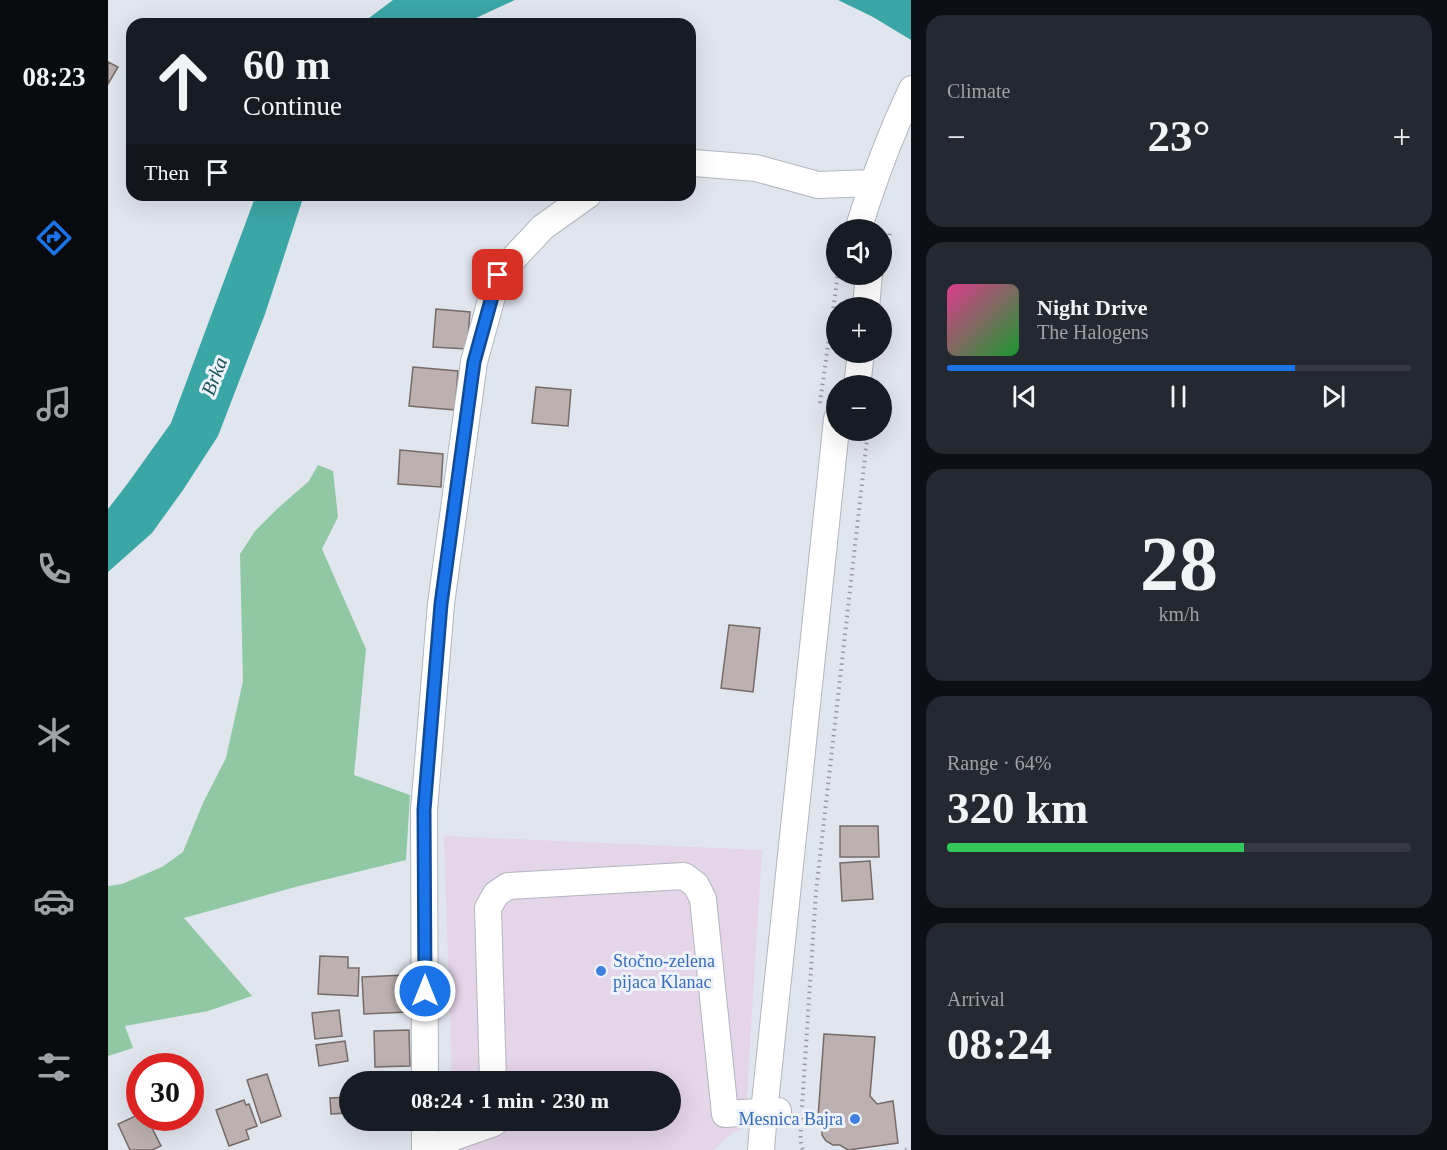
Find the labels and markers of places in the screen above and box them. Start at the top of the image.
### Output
pin [472,249,523,300]
place label: Stočno-zelena pijaca Klanac [613,951,715,992]
marker: Stočno-zelena pijaca Klanac [594,964,608,978]
place label: Mesnica Bajra [739,1109,843,1129]
marker: Mesnica Bajra [848,1112,862,1126]

